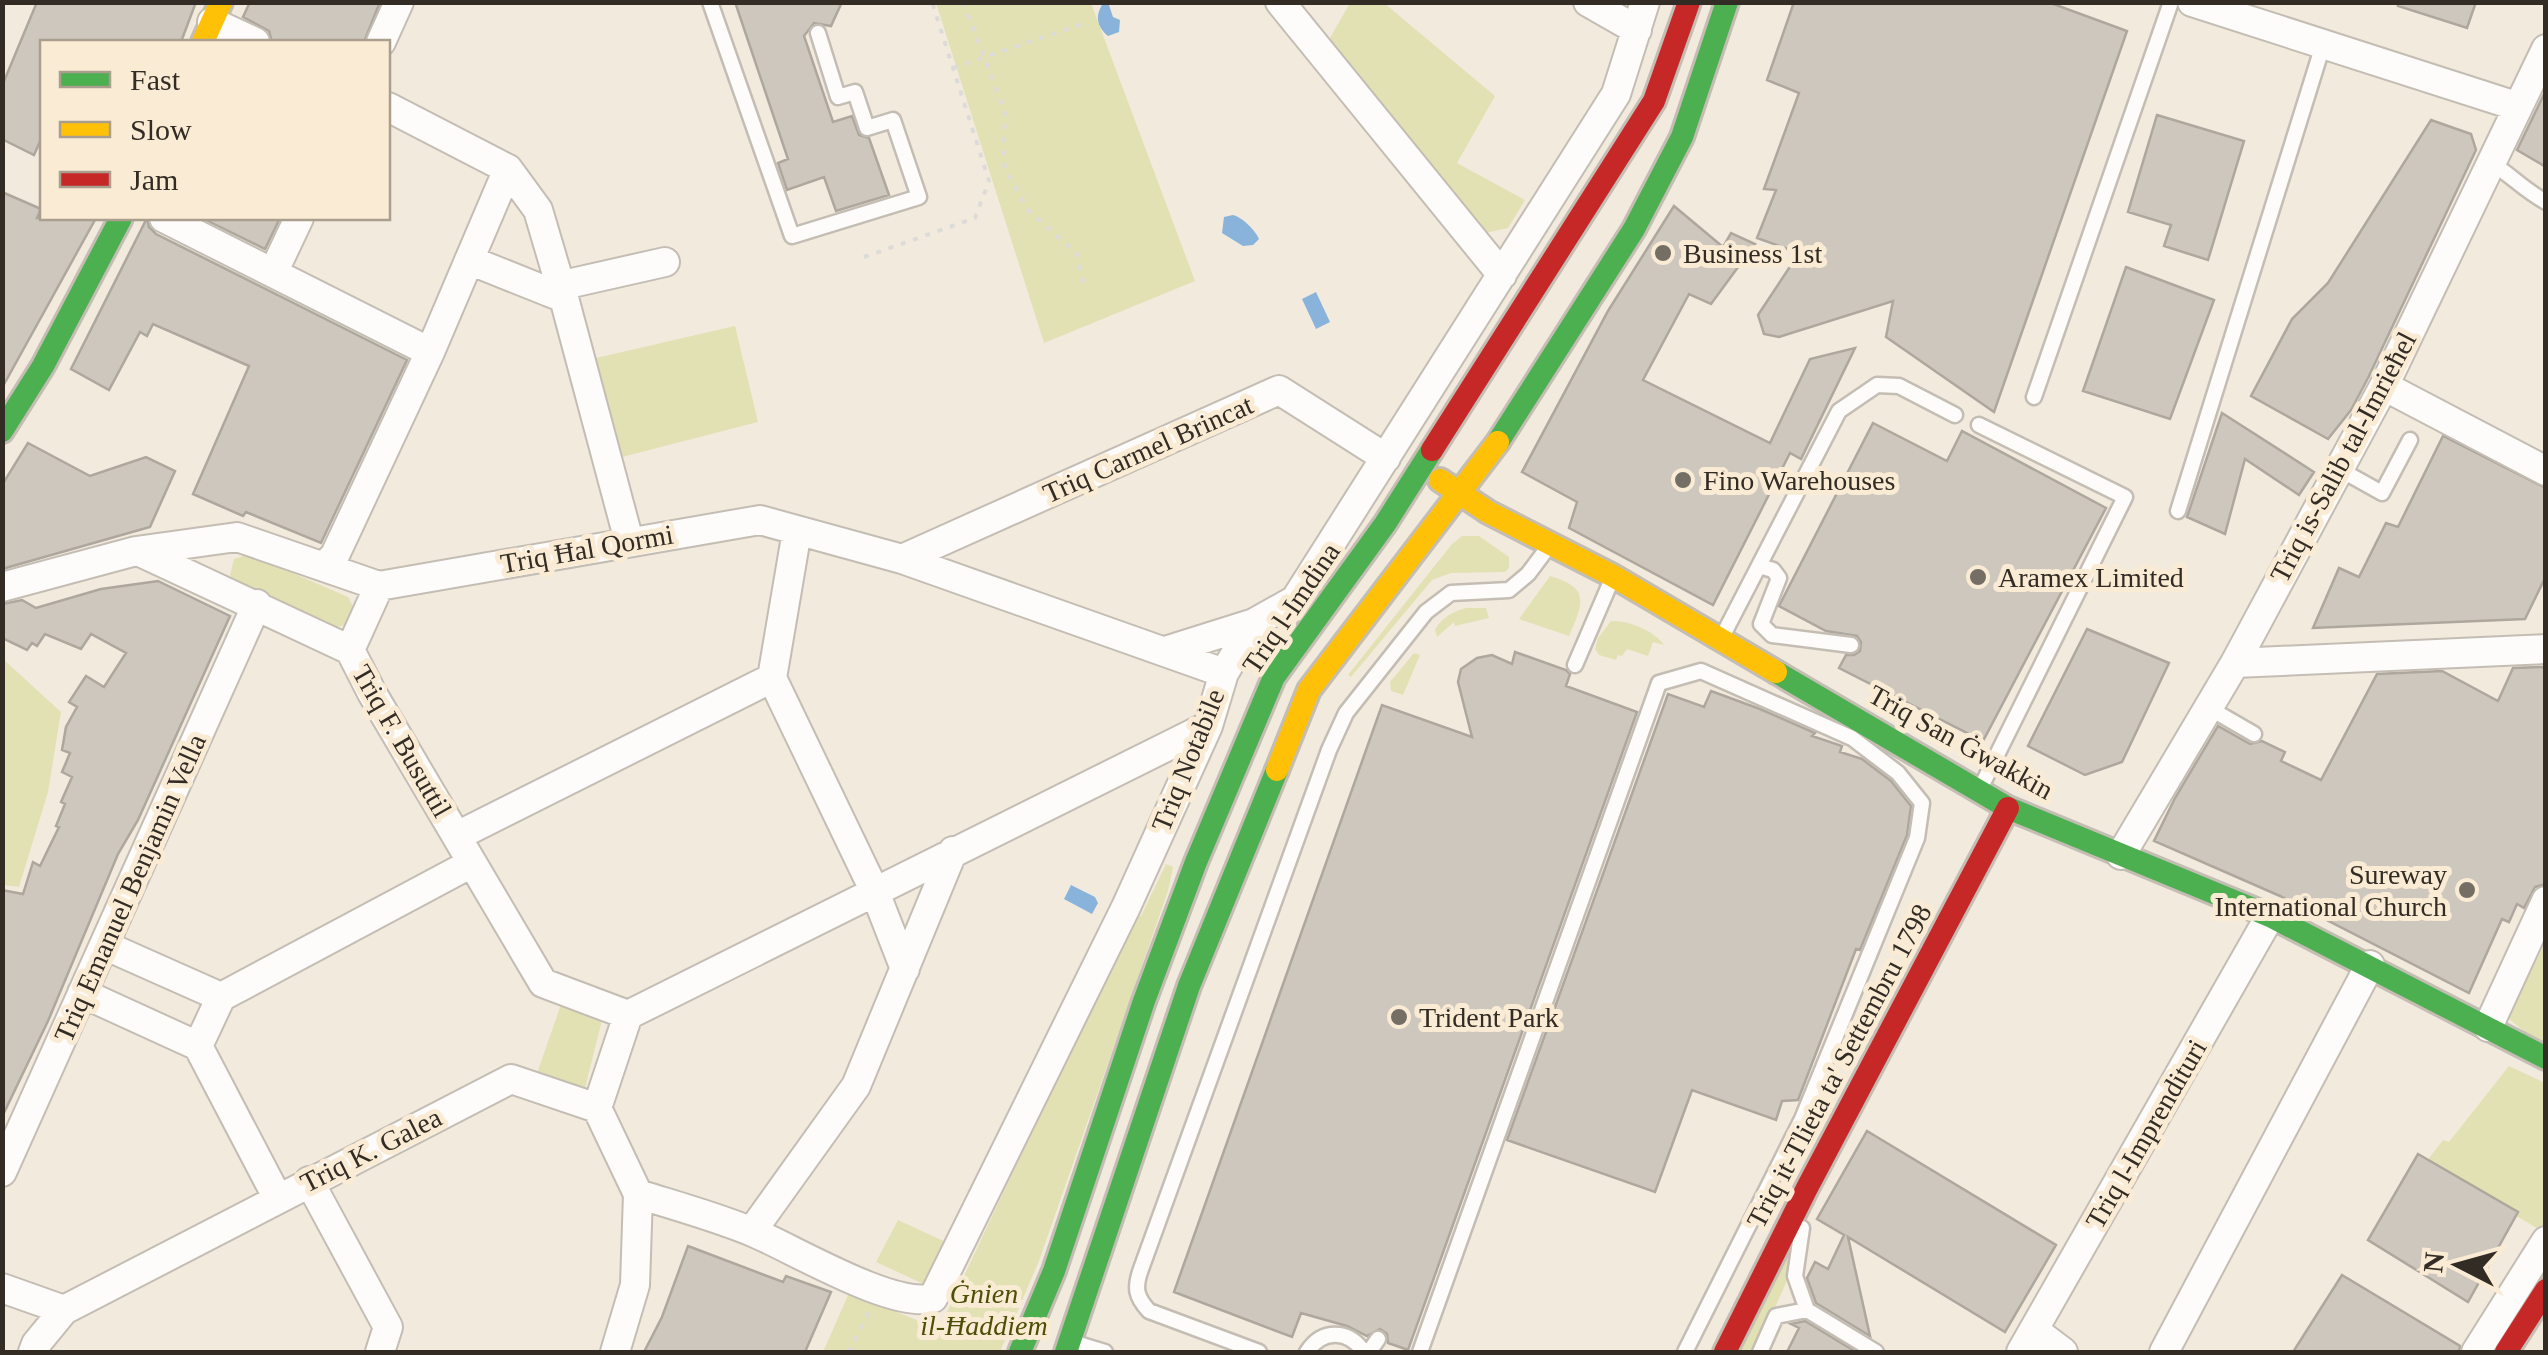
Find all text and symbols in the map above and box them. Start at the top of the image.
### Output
legend [40,40,390,220]
text: Fast [130,63,181,96]
text: Slow [130,113,192,146]
text: Jam [130,163,178,196]
place label: Business 1st [1683,238,1822,269]
marker: Business 1st [1652,242,1674,264]
street label: Triq is-Salib tal-Imrieħel [2264,326,2422,587]
street label: Triq Carmel Brincat [1038,389,1258,509]
place label: Fino Warehouses [1703,465,1895,496]
marker: Fino Warehouses [1672,469,1694,491]
street label: Triq Ħal Qormi [498,519,676,579]
street label: Triq l-Imdina [1236,536,1346,679]
place label: Aramex Limited [1998,562,2184,593]
marker: Aramex Limited [1967,566,1989,588]
street label: Triq F. Busuttil [346,660,458,823]
street label: Triq San Ġwakkin [1863,679,2059,805]
street label: Triq Notabile [1145,684,1231,836]
street label: Triq Emanuel Benjamin Vella [48,729,212,1047]
place label: Sureway International Church [2215,859,2447,922]
marker: Sureway International Church [2456,879,2478,901]
street label: Triq it-Tlieta ta' Settembru 1798 [1740,899,1938,1233]
place label: Trident Park [1419,1002,1559,1033]
marker: Trident Park [1388,1006,1410,1028]
street label: Triq l-Imprendituri [2079,1034,2213,1234]
street label: Triq K. Galea [295,1101,447,1199]
north arrow [2408,1215,2508,1315]
text: N [2417,1251,2450,1274]
park label: Ġnien il-Ħaddiem [920,1278,1048,1341]

